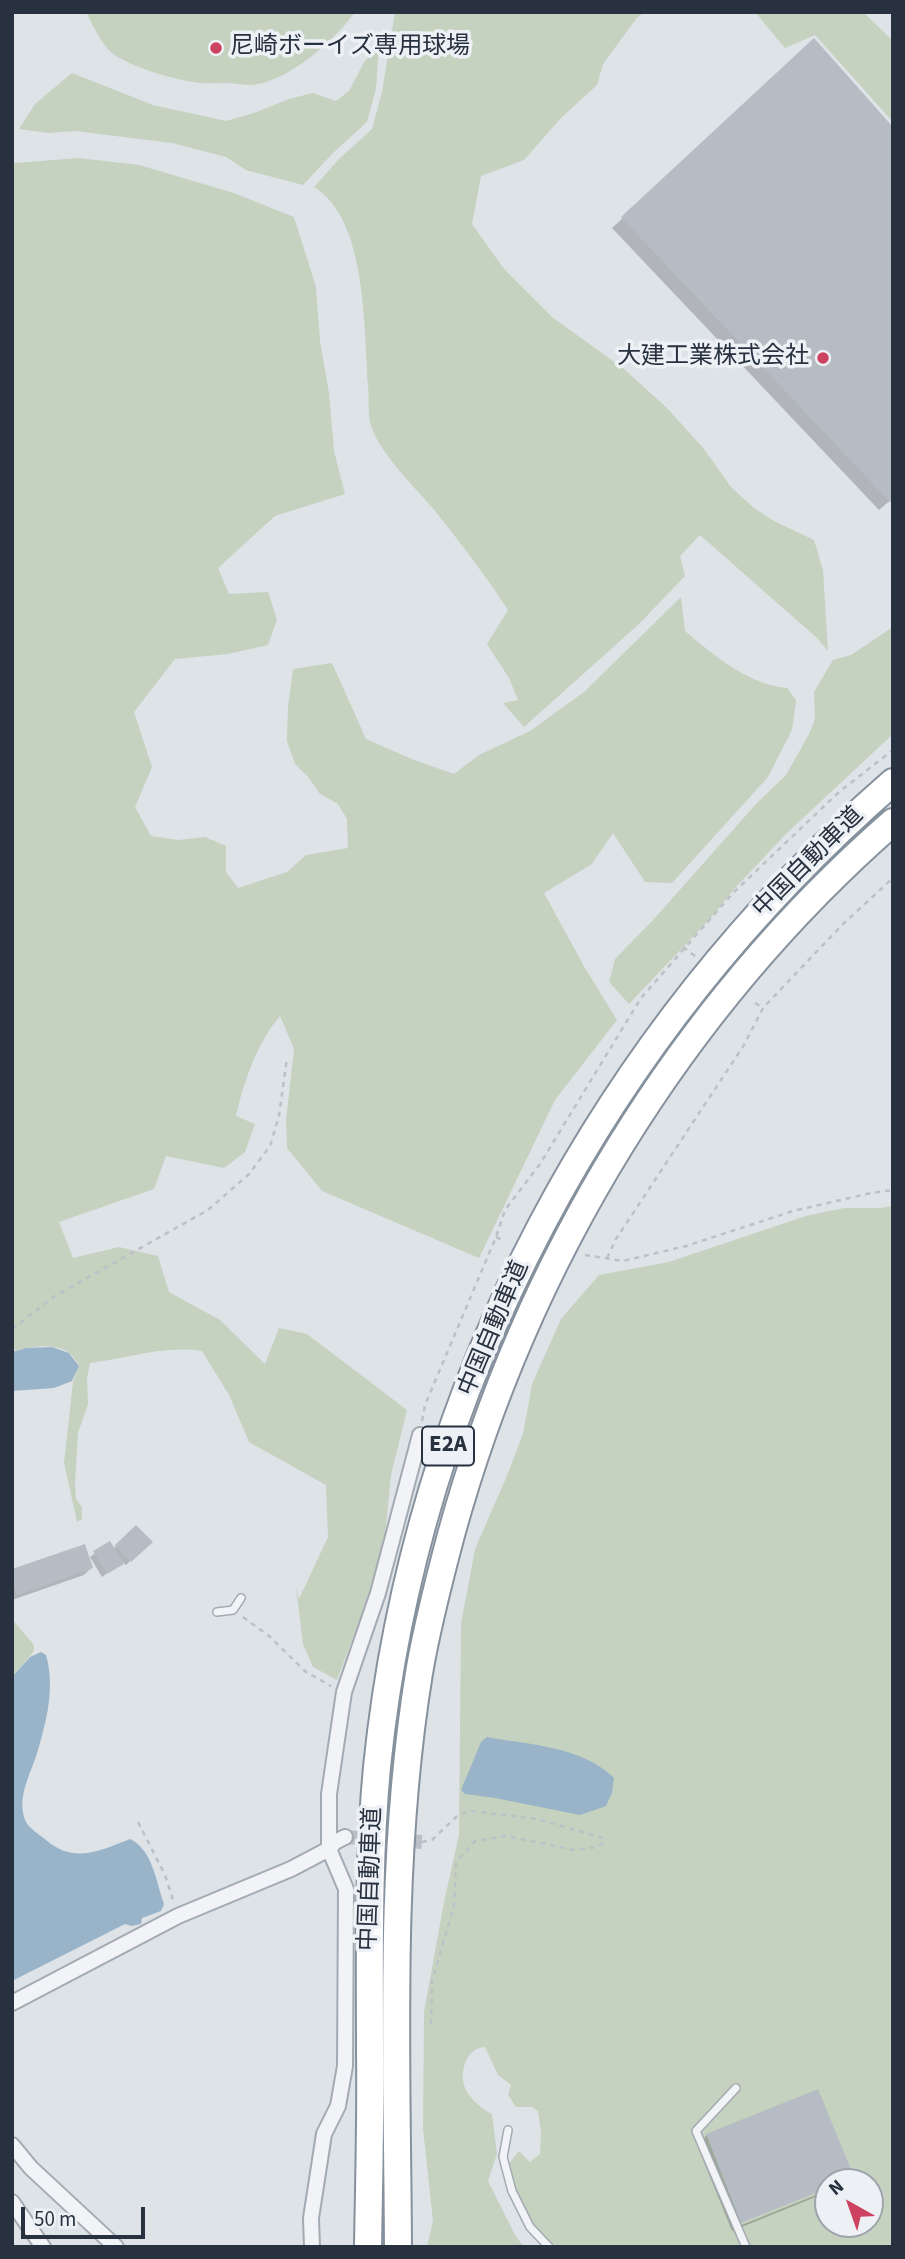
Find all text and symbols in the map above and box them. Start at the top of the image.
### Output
place label: 尼崎ボーイズ専用球場 [230,34,470,62]
marker: 尼崎ボーイズ専用球場 [208,40,224,56]
place label: 大建工業株式会社 [617,344,809,372]
marker: 大建工業株式会社 [815,350,831,366]
street label: 中国自動車道 [748,802,870,924]
street label: 中国自動車道 [454,1257,536,1401]
road number: E2A [422,1427,474,1466]
street label: 中国自動車道 [355,1807,389,1951]
north arrow [814,2168,884,2238]
text: N [823,2174,850,2202]
scale bar [24,2192,149,2236]
text: 50 m [34,2204,76,2234]

